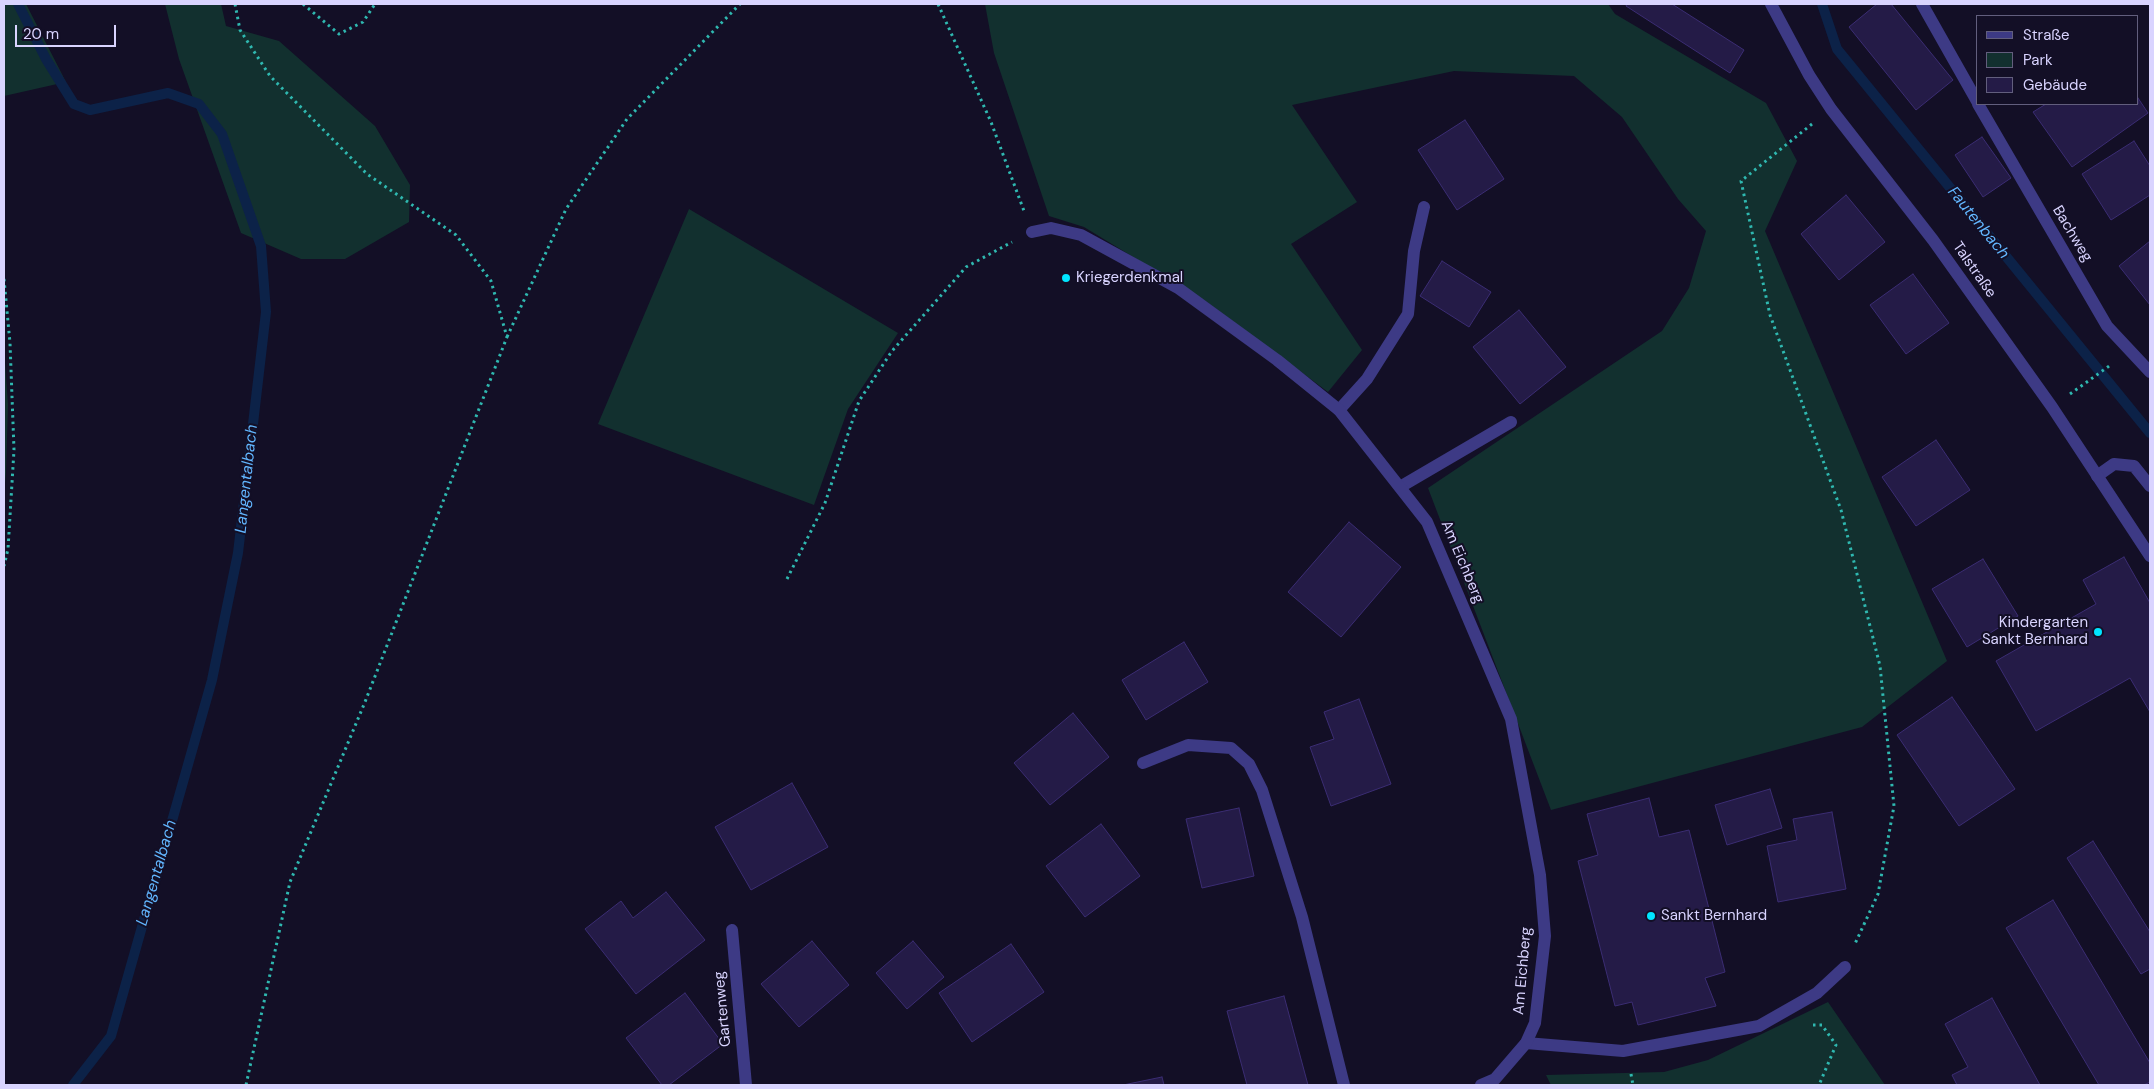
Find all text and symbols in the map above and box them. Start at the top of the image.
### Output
scale bar [18,15,119,47]
legend [1976,15,2139,105]
text: 20 m [23,24,59,44]
text: Straße [2023,25,2070,45]
text: Park [2023,50,2053,70]
text: Gebäude [2023,75,2087,95]
water label: Fautenbach [1943,183,2013,263]
street label: Bachweg [2048,203,2096,265]
street label: Talstraße [1948,239,2000,301]
place label: Kriegerdenkmal [1076,269,1183,287]
marker: Kriegerdenkmal [1060,272,1072,284]
water label: Langentalbach [232,424,262,534]
street label: Am Eichberg [1436,518,1488,606]
place label: Kindergarten Sankt Bernhard [1982,614,2088,649]
marker: Kindergarten Sankt Bernhard [2092,626,2104,638]
water label: Langentalbach [133,818,181,928]
place label: Sankt Bernhard [1661,907,1767,925]
marker: Sankt Bernhard [1645,910,1657,922]
street label: Am Eichberg [1510,926,1536,1016]
street label: Gartenweg [711,970,735,1048]

